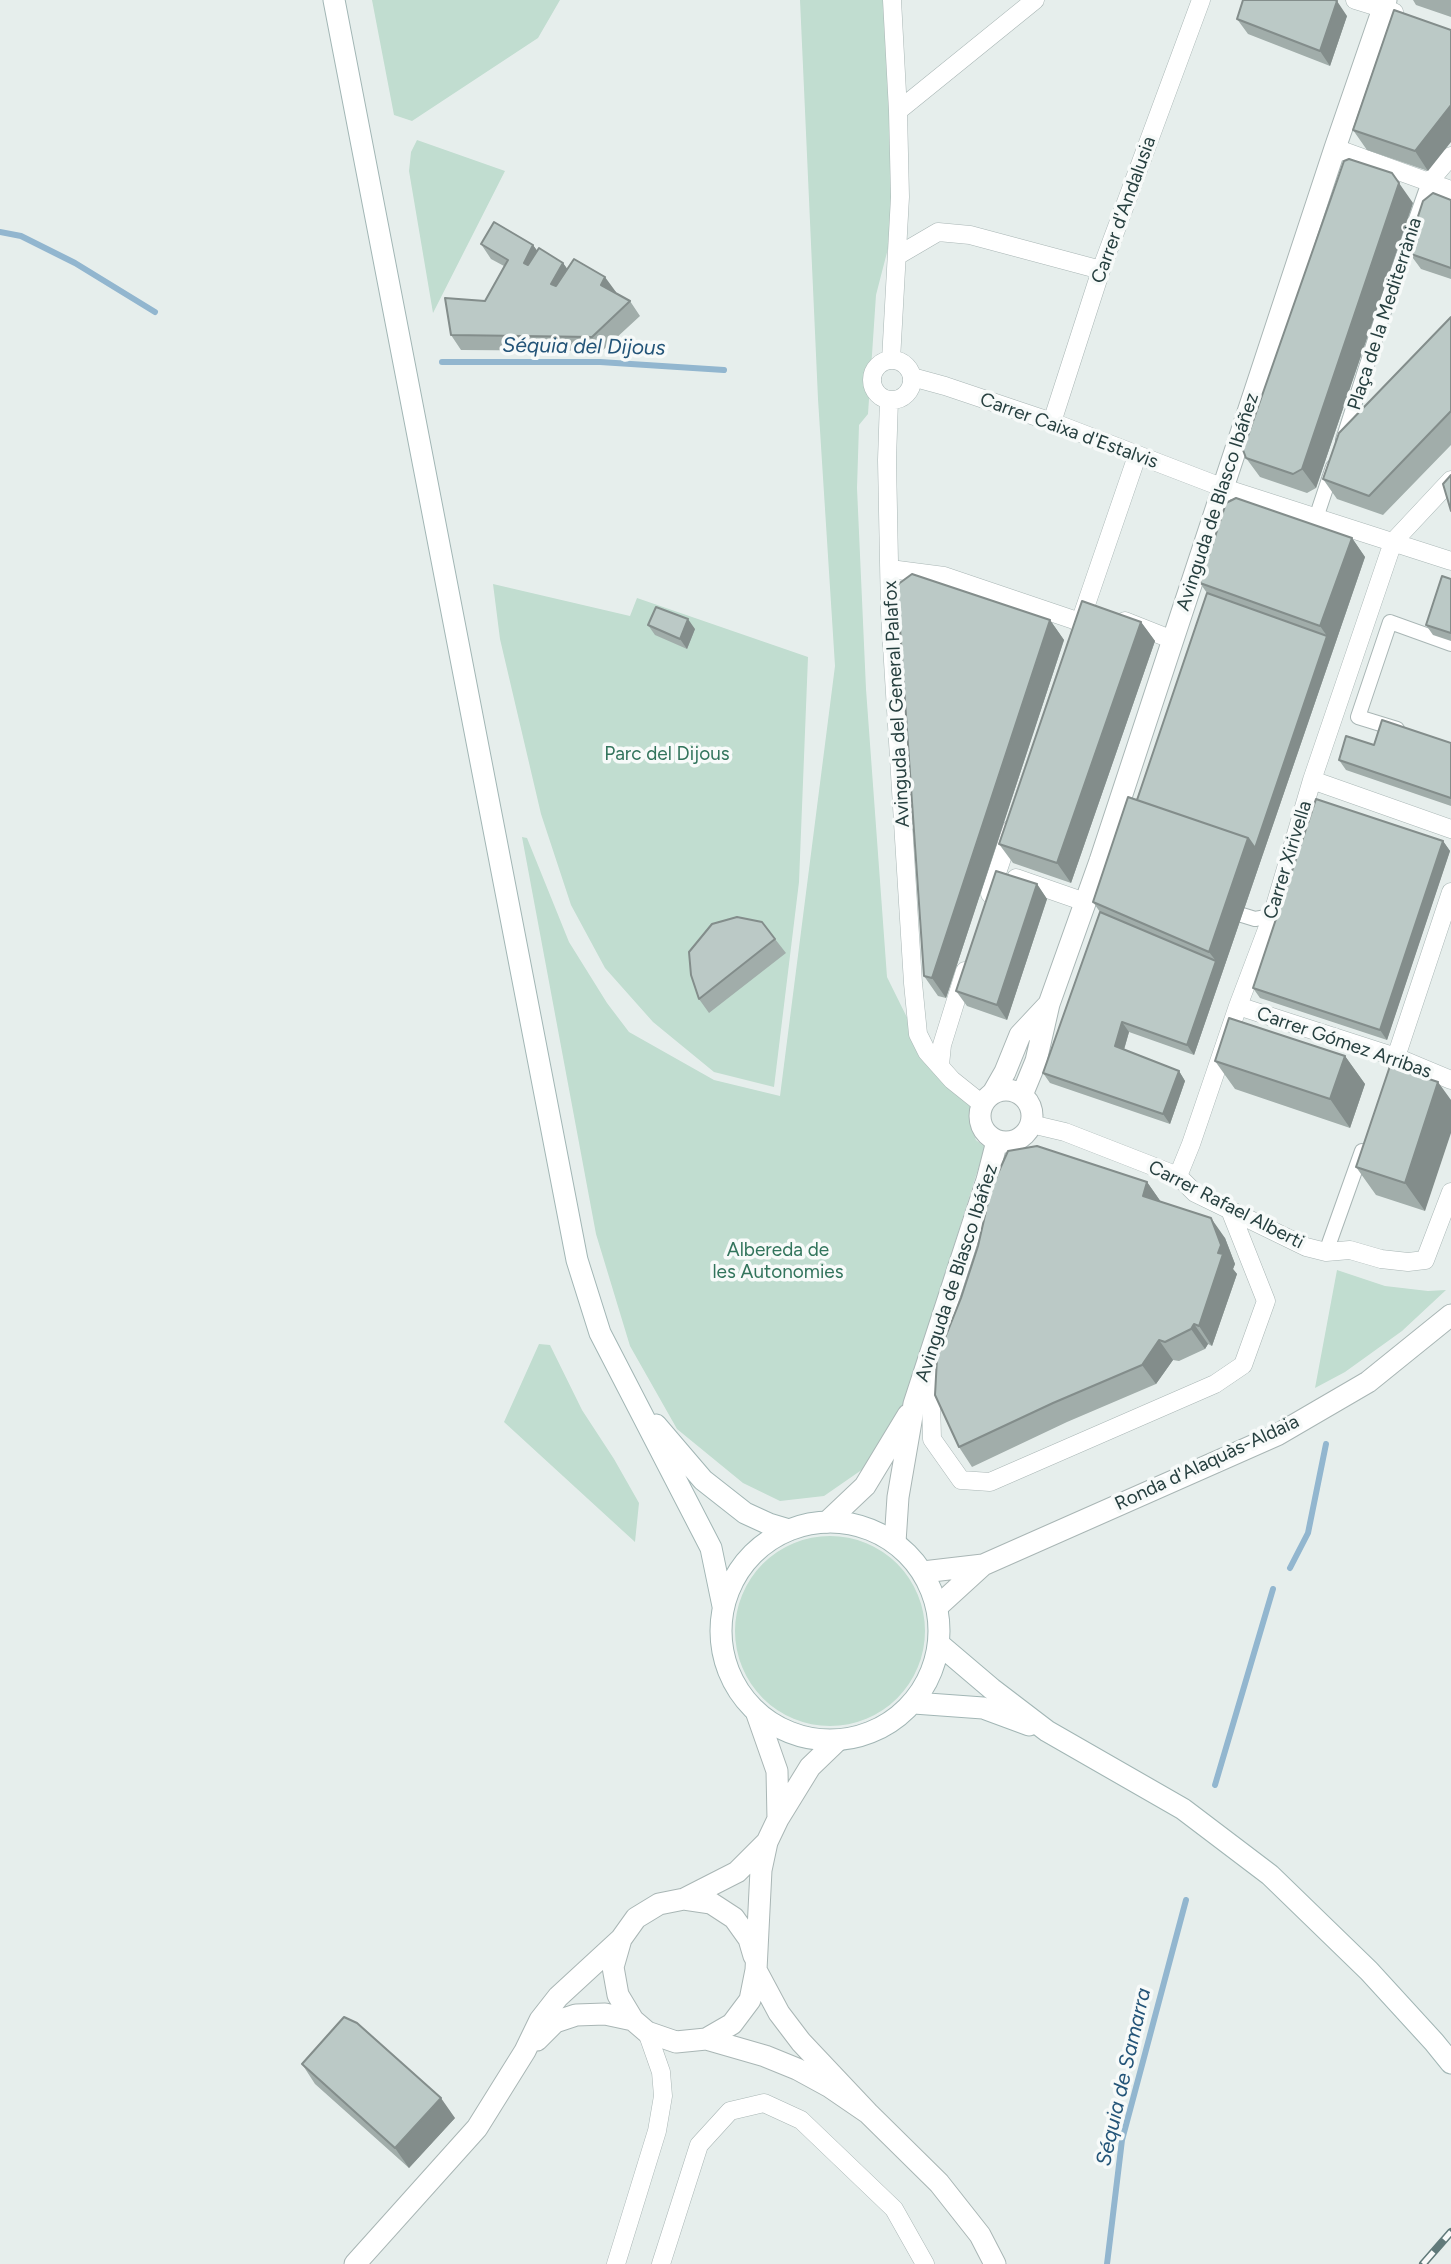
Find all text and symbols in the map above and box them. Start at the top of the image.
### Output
street label: Carrer d'Andalusia [1087,133,1161,287]
street label: Plaça de la Mediterrània [1343,215,1427,413]
water label: Séquia del Dijous [502,333,666,361]
street label: Carrer Caixa d'Estalvis [977,388,1161,474]
street label: Avinguda de Blasco Ibáñez [1172,390,1264,614]
street label: Avinguda del General Palafox [879,580,915,828]
park label: Parc del Dijous [604,743,730,765]
street label: Carrer Xirivella [1259,798,1317,922]
street label: Carrer Gómez Arribas [1254,1002,1434,1084]
street label: Carrer Rafael Alberti [1144,1156,1308,1254]
street label: Avinguda de Blasco Ibáñez [911,1161,1003,1385]
park label: Albereda de les Autonomies [712,1239,844,1283]
street label: Ronda d'Alaquàs-Aldaia [1111,1410,1303,1516]
water label: Séquia de Samarra [1091,1986,1157,2168]

